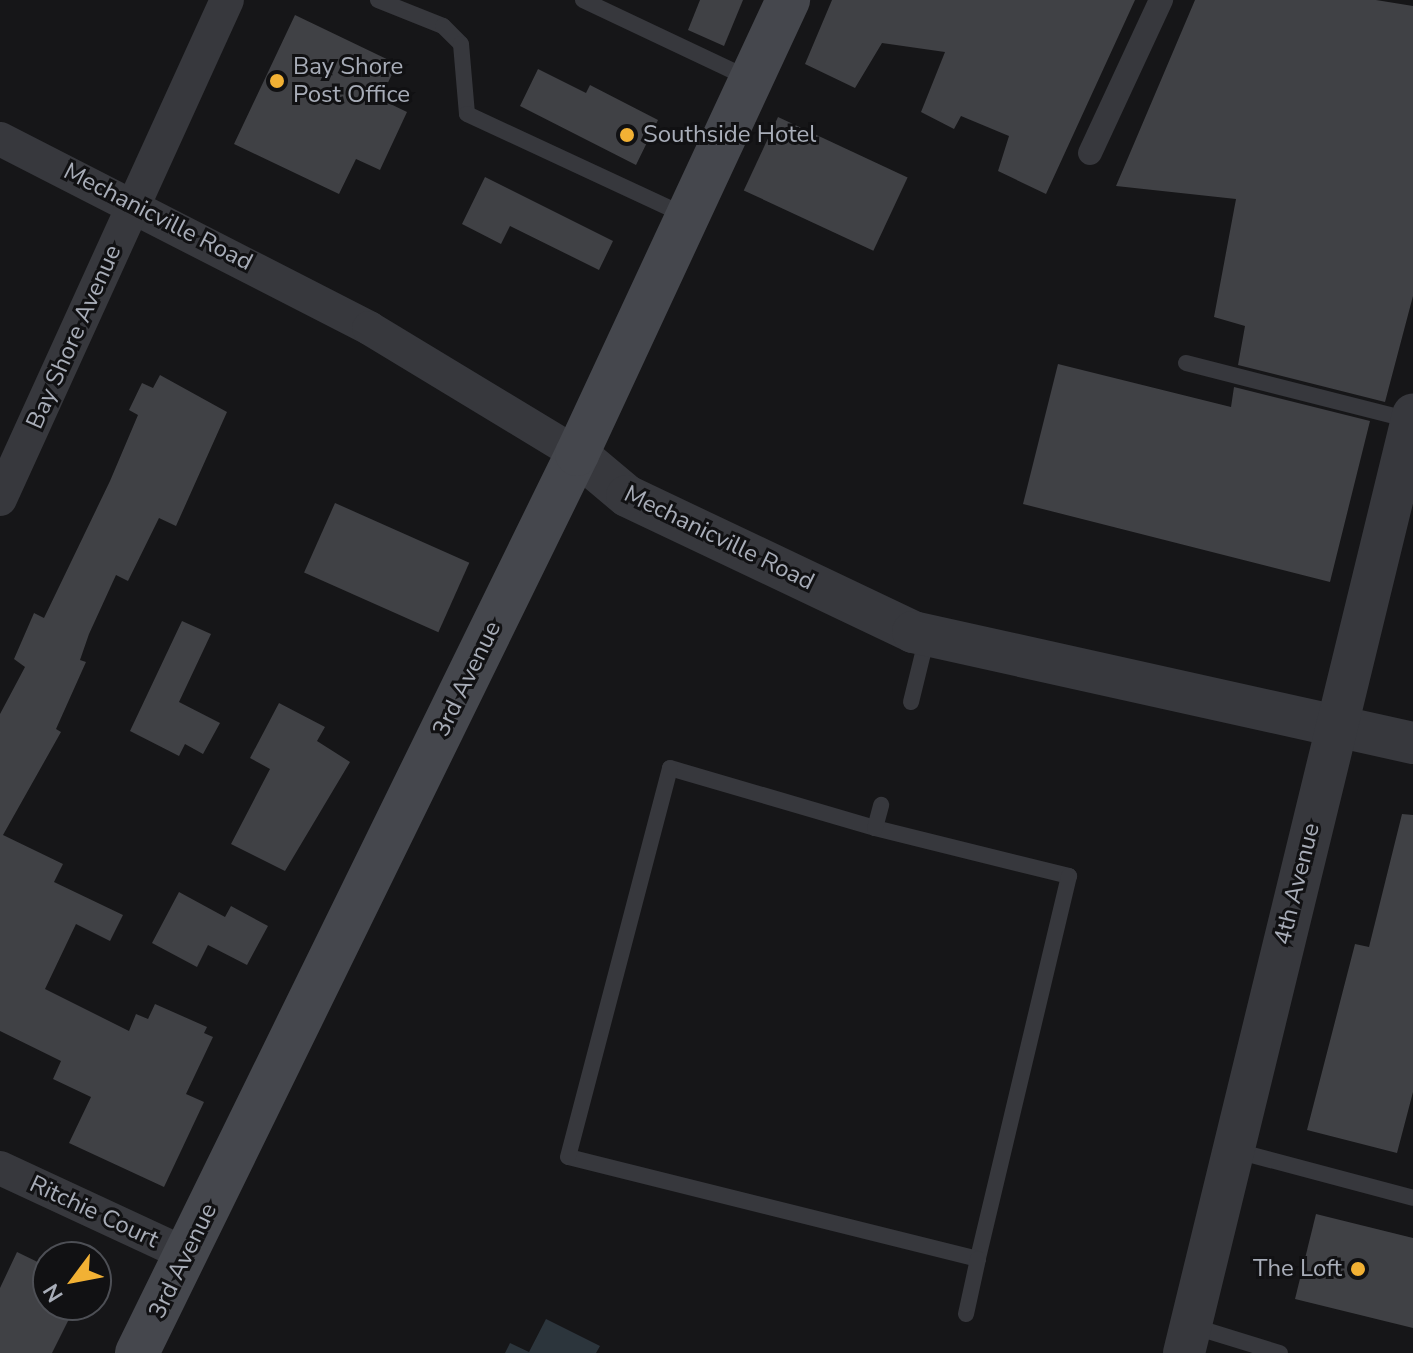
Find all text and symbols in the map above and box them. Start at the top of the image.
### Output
place label: Bay Shore Post Office [293,53,410,109]
marker: Bay Shore Post Office [268,72,286,90]
place label: Southside Hotel [643,121,816,149]
marker: Southside Hotel [618,126,636,144]
street label: Mechanicville Road [59,157,257,277]
street label: Bay Shore Avenue [21,241,127,433]
street label: Mechanicville Road [619,479,819,597]
street label: 3rd Avenue [427,617,507,741]
street label: 4th Avenue [1268,820,1326,948]
street label: Ritchie Court [25,1170,163,1254]
street label: 3rd Avenue [143,1199,223,1323]
north arrow [32,1241,112,1321]
place label: The Loft [1253,1255,1342,1283]
marker: The Loft [1349,1260,1367,1278]
text: N [36,1278,70,1308]

